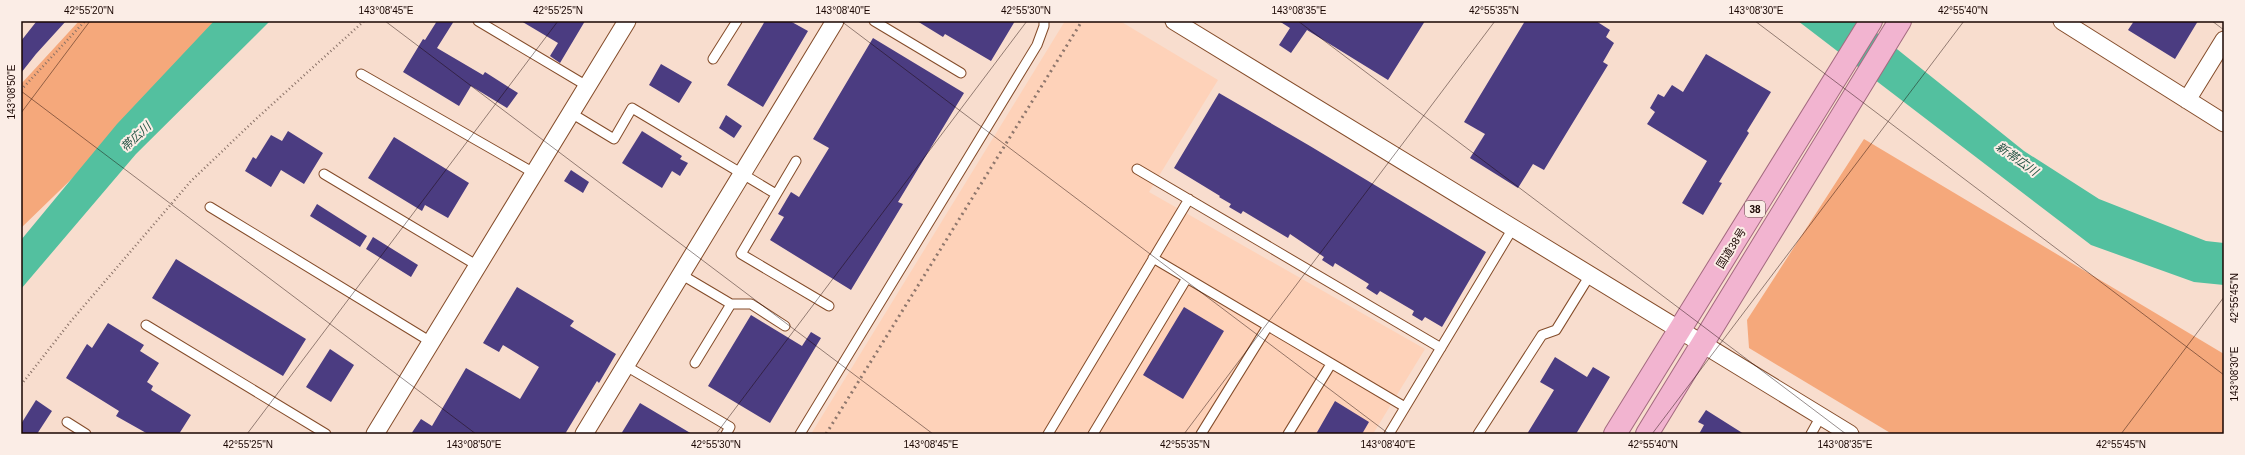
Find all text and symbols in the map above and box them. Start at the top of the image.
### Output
text: 42°55'20"N [64,5,114,16]
text: 143°08'45"E [358,5,414,16]
text: 42°55'25"N [533,5,583,16]
text: 143°08'40"E [815,5,871,16]
text: 42°55'30"N [1001,5,1051,16]
text: 143°08'35"E [1271,5,1327,16]
text: 42°55'35"N [1469,5,1519,16]
text: 143°08'30"E [1728,5,1784,16]
text: 42°55'40"N [1938,5,1988,16]
text: 143°08'50"E [6,64,17,120]
water label: 帯広川 [118,118,155,154]
water label: 新帯広川 [1993,139,2042,180]
road number: 38 [1745,201,1765,217]
street label: 国道38号 [1714,226,1748,270]
text: 42°55'45"N [2229,273,2240,323]
text: 143°08'30"E [2229,346,2240,402]
text: 42°55'25"N [223,439,273,450]
text: 143°08'50"E [446,439,502,450]
text: 42°55'30"N [691,439,741,450]
text: 143°08'45"E [903,439,959,450]
text: 42°55'35"N [1160,439,1210,450]
text: 143°08'40"E [1360,439,1416,450]
text: 42°55'40"N [1628,439,1678,450]
text: 143°08'35"E [1817,439,1873,450]
text: 42°55'45"N [2096,439,2146,450]

